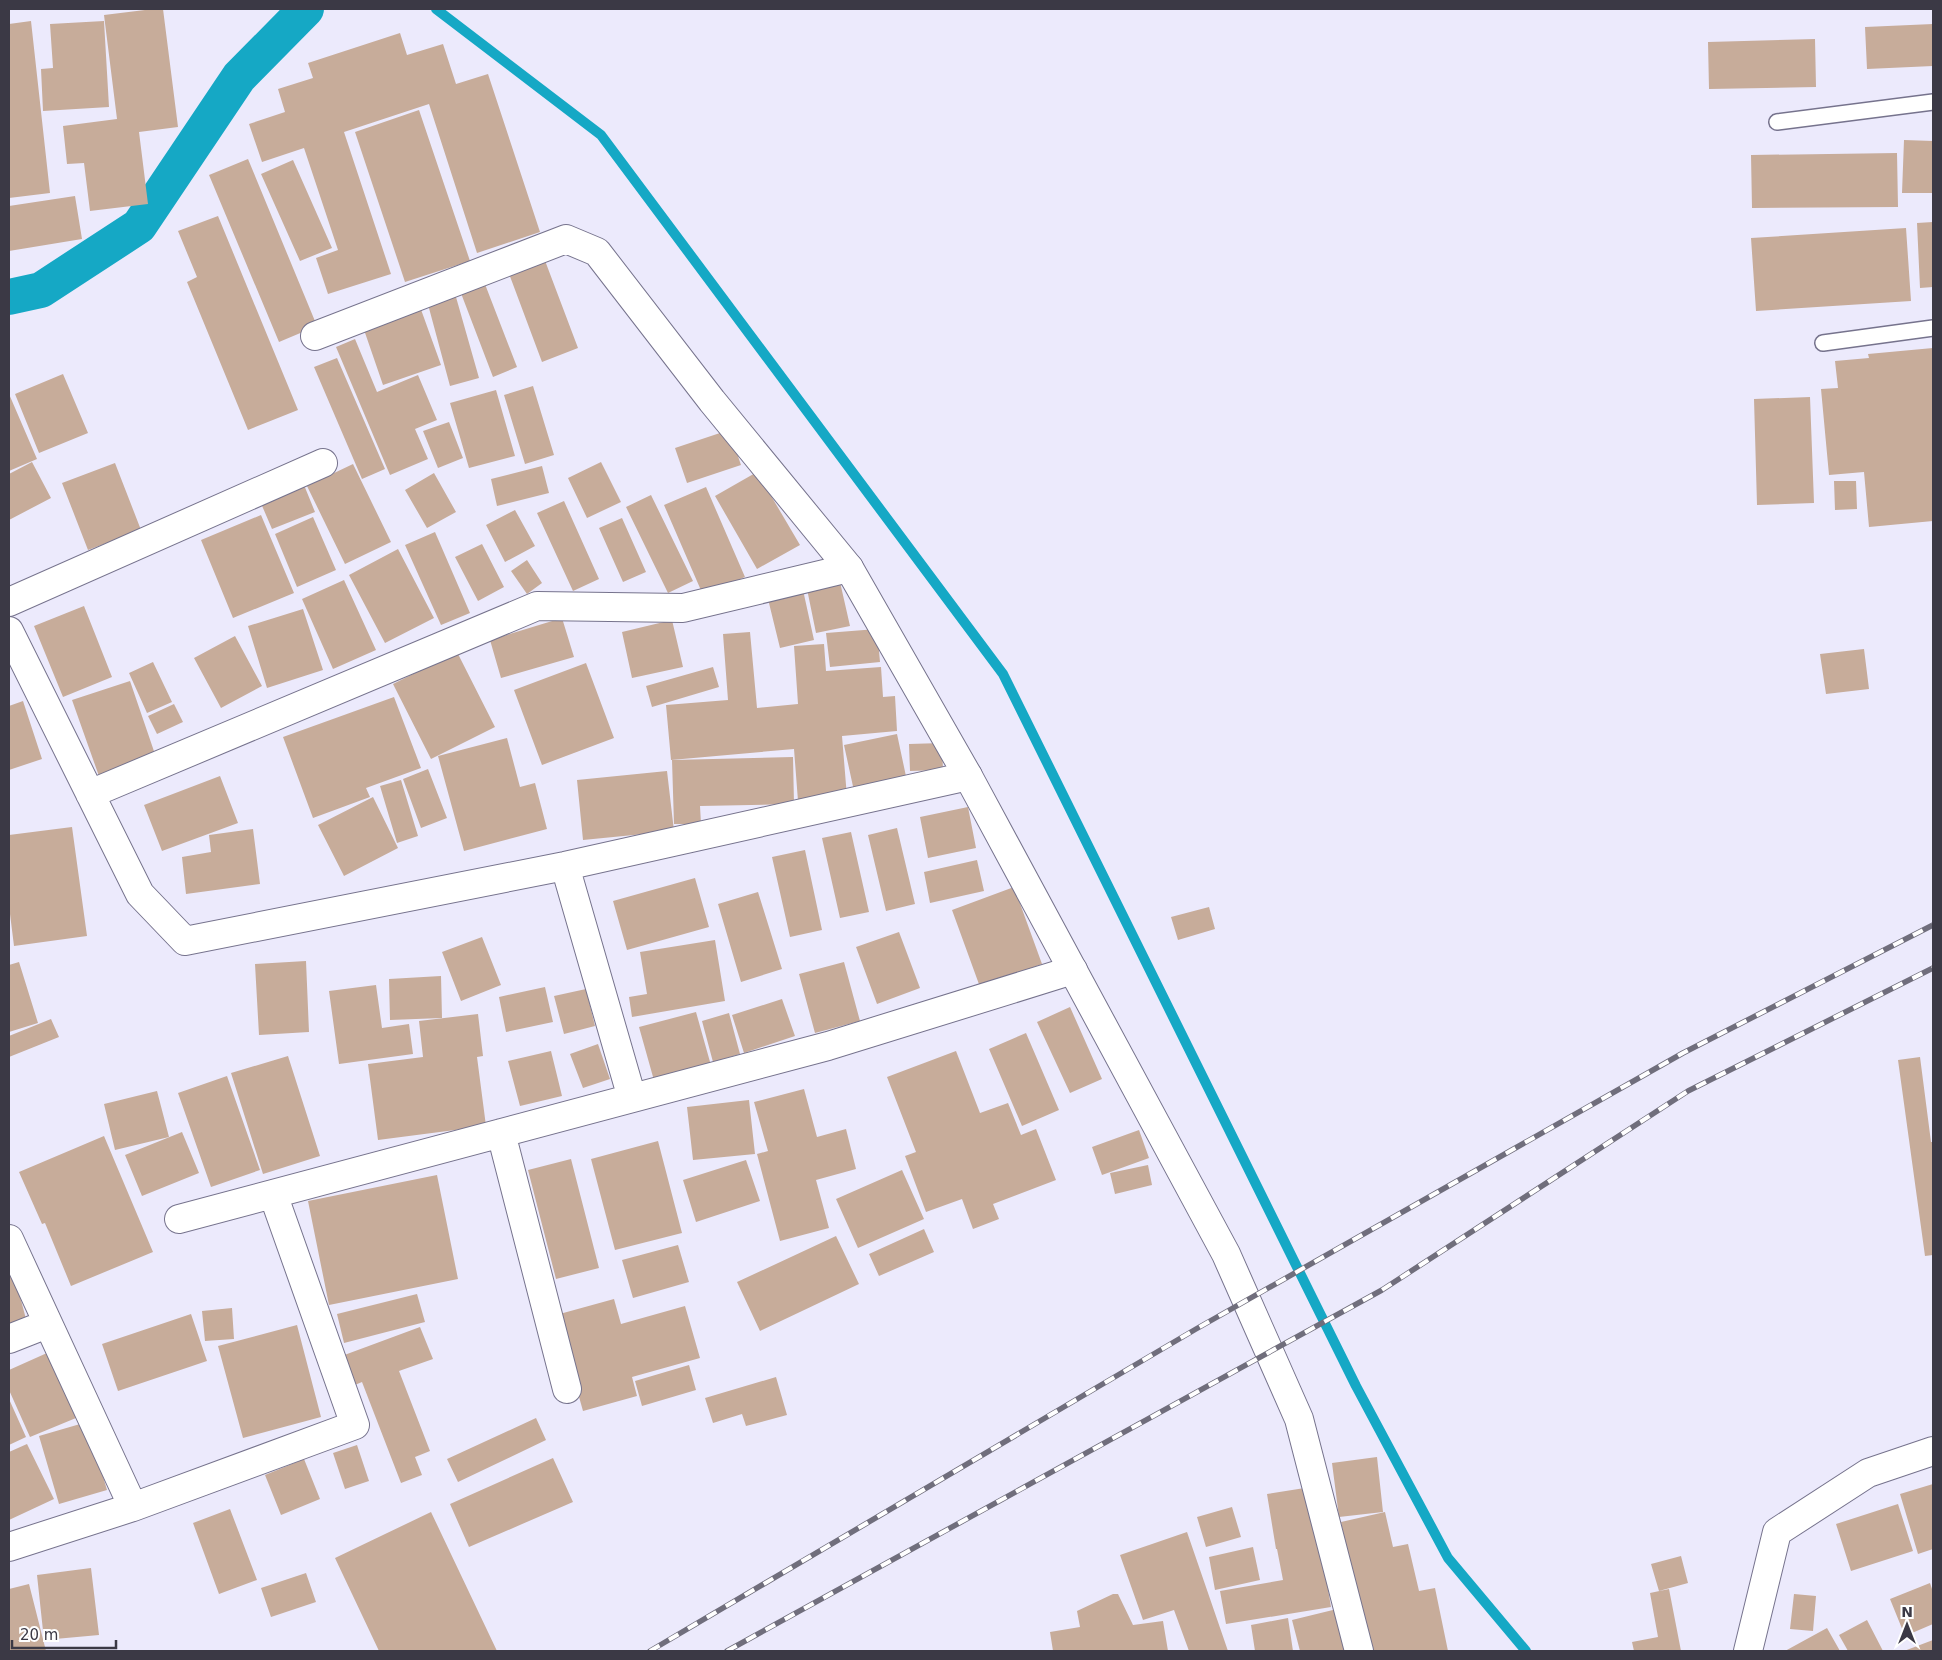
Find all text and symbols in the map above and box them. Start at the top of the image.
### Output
north arrow [1882,1600,1932,1650]
text: N [1901,1604,1913,1620]
scale bar [12,1618,116,1650]
text: 20 m [20,1626,58,1644]

